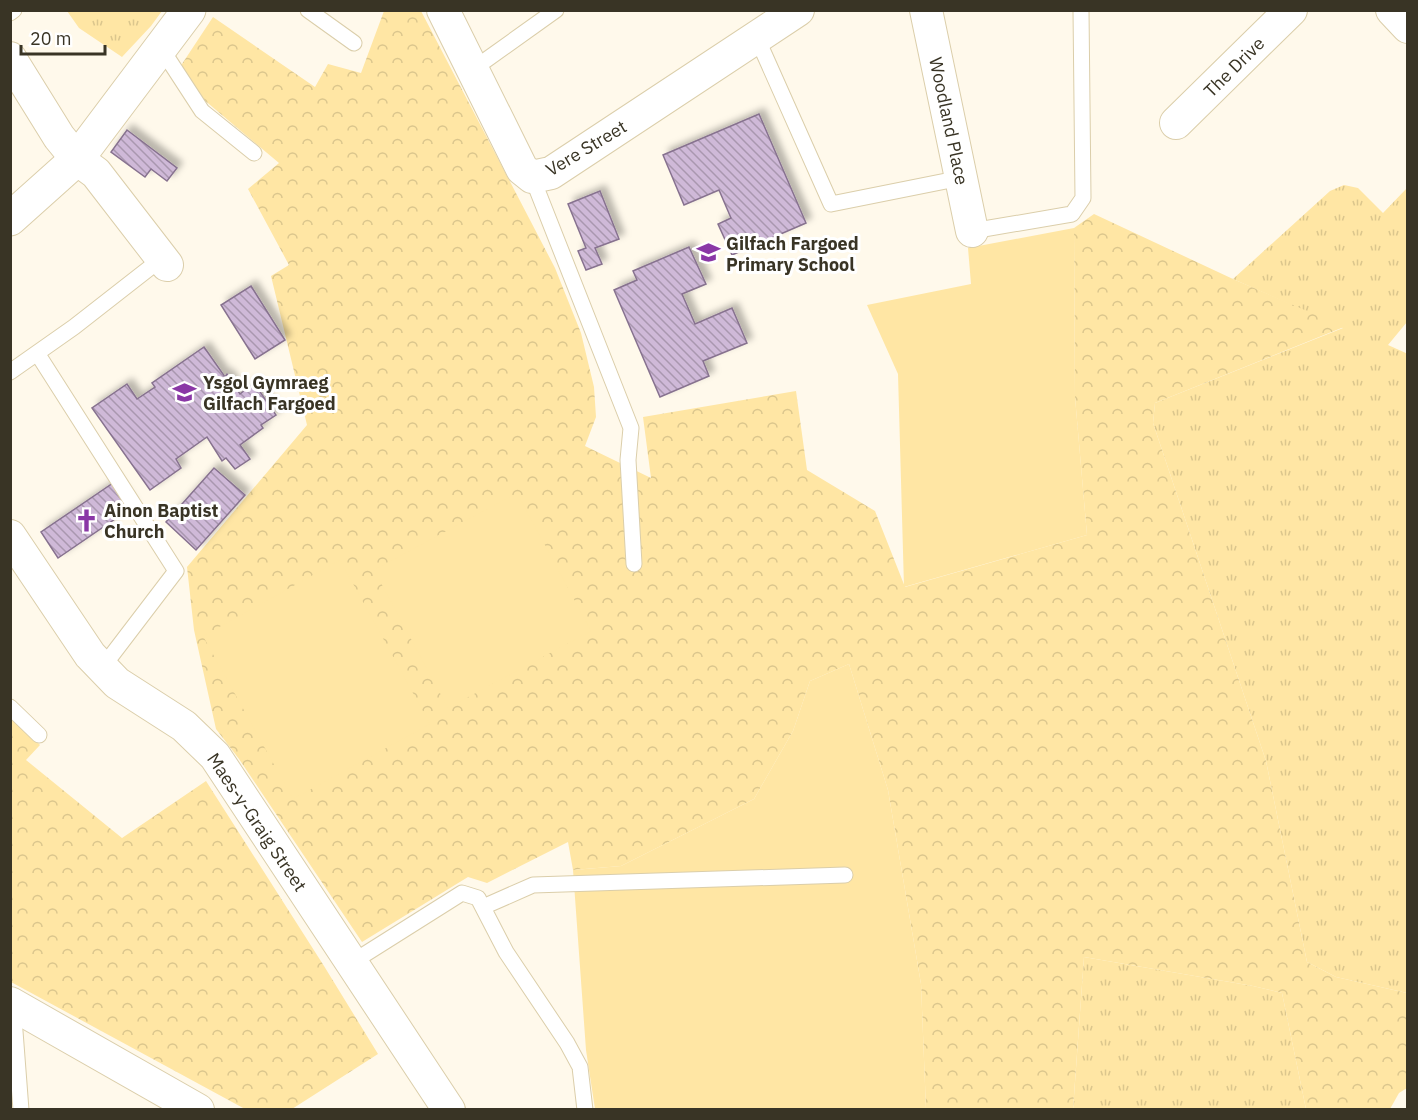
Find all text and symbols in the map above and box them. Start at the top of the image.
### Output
scale bar [21,18,105,56]
text: 20 m [30,27,72,50]
street label: The Drive [1199,32,1269,102]
street label: Woodland Place [924,55,974,187]
street label: Vere Street [541,115,631,181]
place label: Gilfach Fargoed Primary School [726,232,859,276]
school or university icon: Gilfach Fargoed Primary School [695,240,721,266]
place label: Ysgol Gymraeg Gilfach Fargoed [203,371,336,415]
school or university icon: Ysgol Gymraeg Gilfach Fargoed [172,379,198,405]
place label: Ainon Baptist Church [104,499,218,543]
church icon: Ainon Baptist Church [73,507,99,533]
street label: Maes-y-Graig Street [202,748,312,896]

